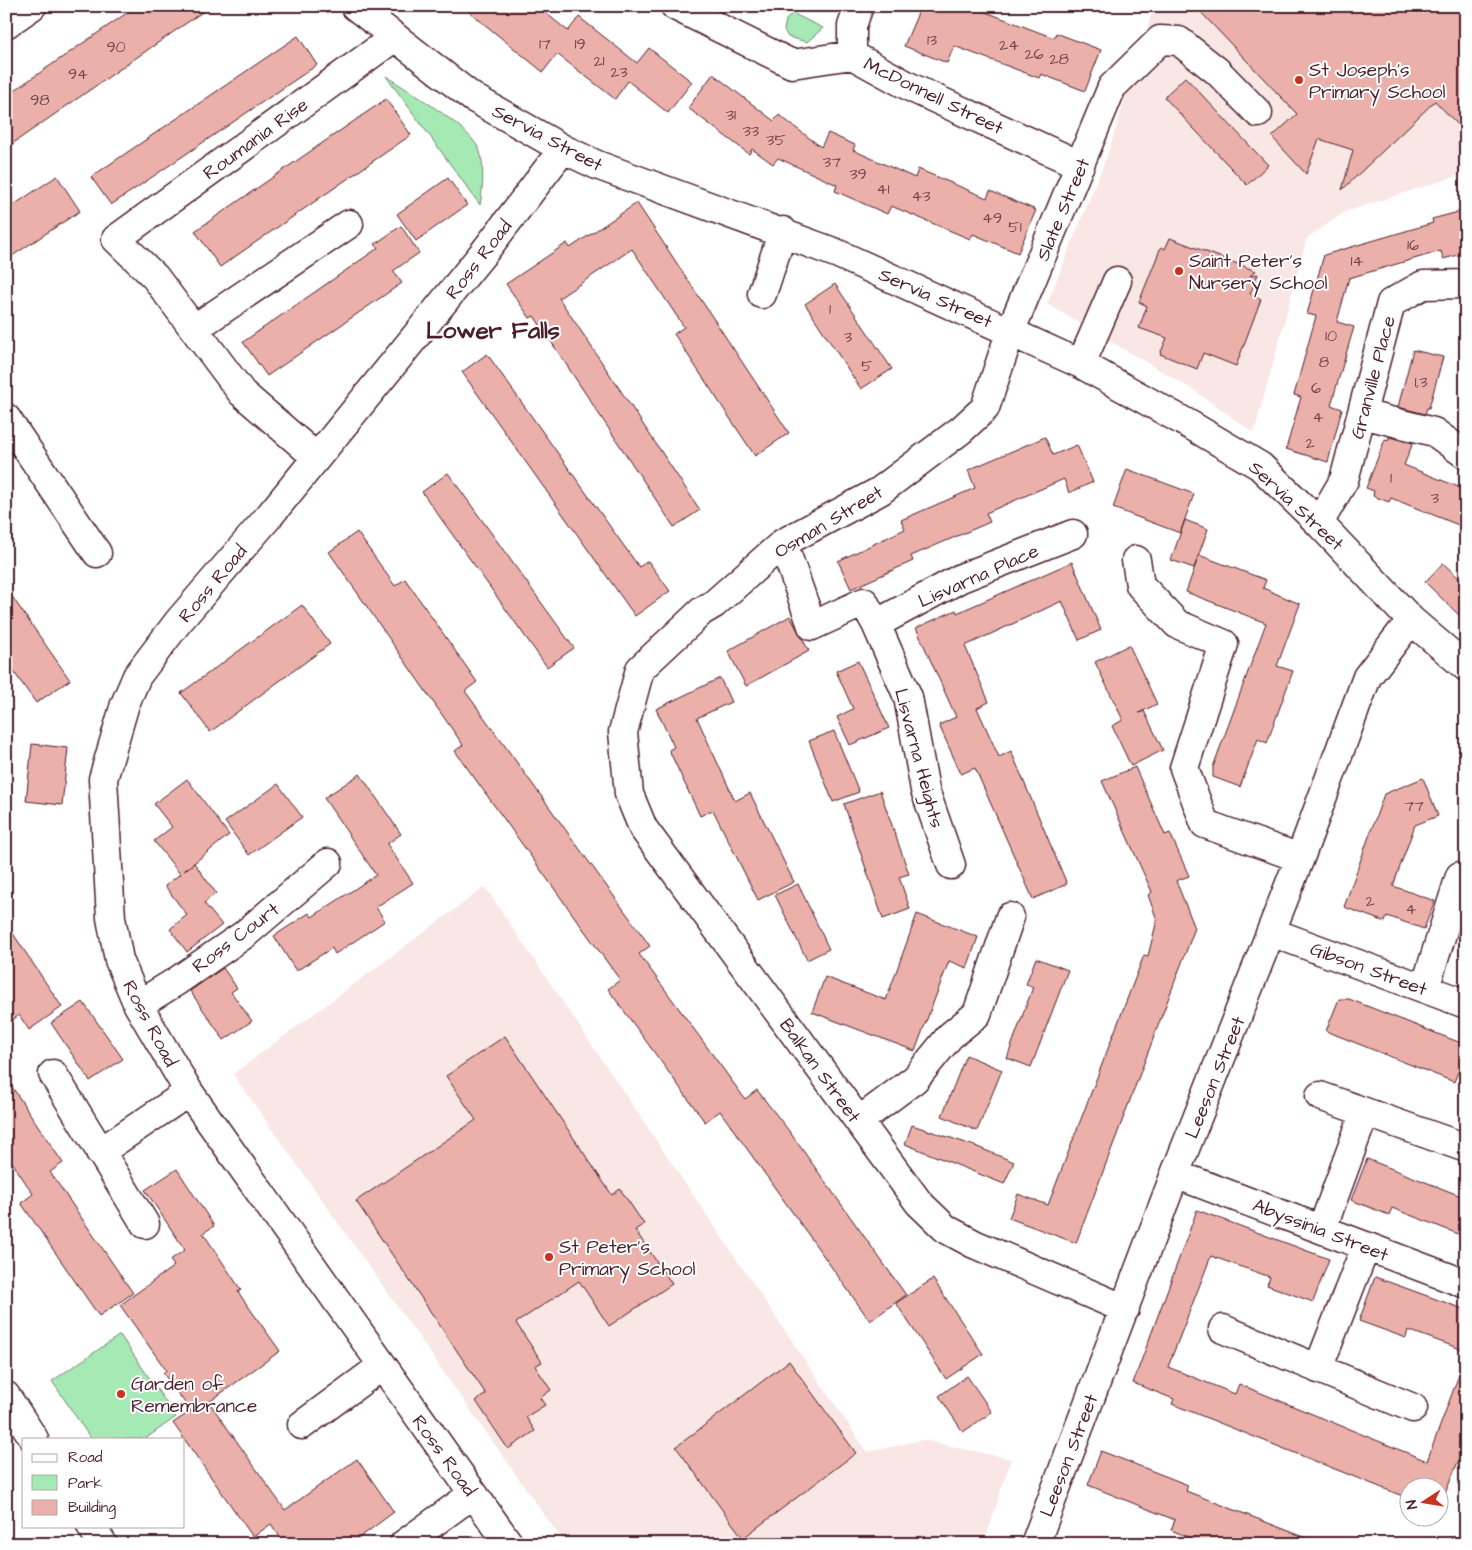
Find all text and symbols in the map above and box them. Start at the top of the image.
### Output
house number: 13 [927,29,937,51]
house number: 17 [539,33,551,55]
house number: 19 [574,33,586,55]
house number: 24 [999,34,1019,56]
house number: 90 [106,36,126,58]
house number: 26 [1024,43,1044,65]
house number: 28 [1049,48,1069,70]
house number: 21 [593,50,605,72]
street label: McDonnell Street [859,51,1008,142]
place label: St Joseph's Primary School [1309,57,1445,107]
house number: 23 [610,61,628,83]
house number: 94 [68,63,88,85]
marker: St Joseph's Primary School [1293,74,1305,86]
house number: 98 [30,89,50,111]
street label: Roumania Rise [198,92,314,187]
street label: Servia Street [487,98,608,179]
house number: 31 [726,104,736,126]
house number: 33 [743,120,759,142]
house number: 35 [766,129,786,151]
house number: 37 [823,151,841,173]
street label: Slate Street [1030,154,1097,265]
house number: 39 [849,163,867,185]
house number: 41 [877,178,889,200]
house number: 43 [911,185,931,207]
house number: 49 [982,207,1002,229]
street label: Ross Road [439,214,519,305]
house number: 51 [1008,216,1022,238]
house number: 16 [1407,234,1419,256]
place label: Saint Peter's Nursery School [1189,248,1327,298]
house number: 14 [1351,250,1364,272]
street label: Servia Street [874,261,997,336]
marker: Saint Peter's Nursery School [1173,265,1185,277]
house number: 1 [829,298,831,320]
street label: Granville Place [1344,313,1403,442]
district label: Lower Falls [426,314,560,348]
house number: 10 [1325,325,1337,347]
house number: 3 [844,326,852,348]
house number: 8 [1319,351,1329,373]
house number: 5 [861,355,873,377]
house number: 1,3 [1414,371,1428,393]
house number: 6 [1311,377,1321,399]
house number: 4 [1313,406,1324,428]
house number: 2 [1305,432,1315,454]
street label: Servia Street [1242,455,1350,558]
house number: 1 [1390,467,1392,489]
street label: Osman Street [769,479,888,565]
house number: 3 [1431,487,1439,509]
street label: Lisvarna Place [914,538,1043,615]
street label: Ross Road [172,539,254,629]
street label: Lisvarna Heights [886,686,950,831]
house number: 77 [1404,795,1424,817]
house number: 2 [1365,890,1375,912]
street label: Ross Court [187,896,285,980]
house number: 4 [1406,898,1417,920]
street label: Gibson Street [1306,936,1431,1003]
street label: Ross Road [116,976,184,1072]
street label: Leeson Street [1179,1012,1252,1143]
street label: Balkan Street [773,1013,867,1129]
street label: Abyssinia Street [1248,1192,1393,1270]
place label: St Peter's Primary School [559,1234,695,1284]
marker: St Peter's Primary School [543,1251,555,1263]
place label: Garden of Remembrance [131,1371,257,1420]
marker: Garden of Remembrance [115,1388,127,1400]
street label: Leeson Street [1034,1390,1105,1521]
street label: Ross Road [405,1410,483,1502]
legend [22,1438,185,1528]
text: Road [68,1447,103,1468]
text: Park [68,1473,103,1494]
north arrow [1400,1478,1450,1528]
text: Building [68,1497,116,1519]
text: N [1402,1498,1423,1511]

